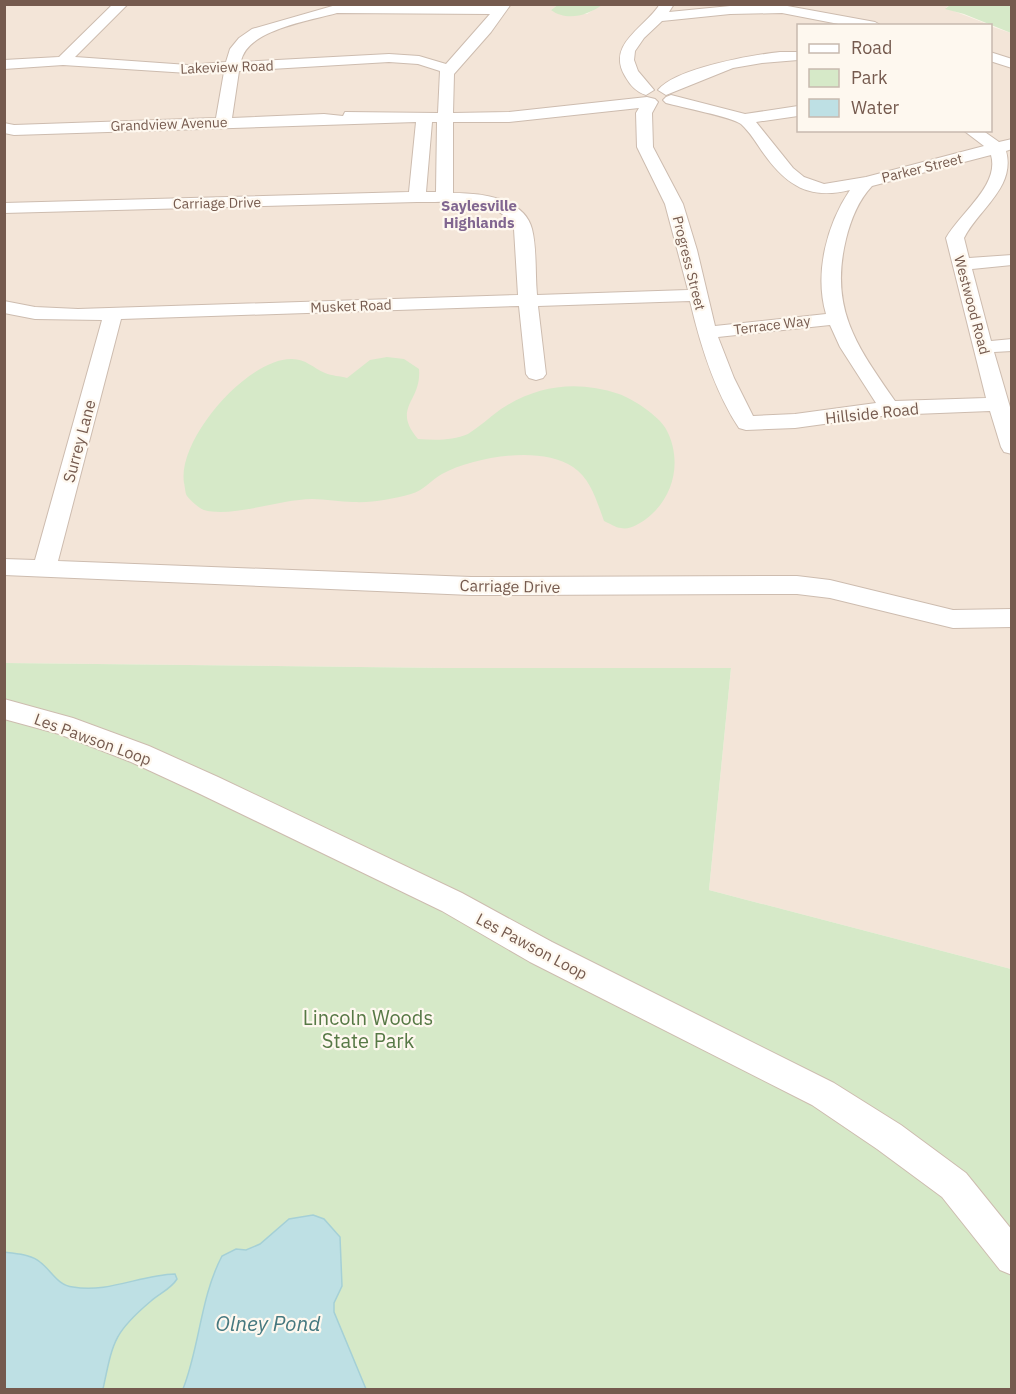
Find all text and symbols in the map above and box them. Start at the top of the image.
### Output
legend [797,24,992,132]
text: Road [851,36,892,59]
street label: Lakeview Road [180,56,274,78]
text: Park [851,66,888,89]
text: Water [851,96,900,119]
street label: Grandview Avenue [110,113,228,135]
street label: Parker Street [880,149,964,187]
street label: Carriage Drive [173,193,262,213]
district label: Saylesville Highlands [441,196,517,232]
street label: Progress Street [669,214,709,312]
street label: Westwood Road [950,254,994,356]
street label: Musket Road [310,296,392,316]
street label: Terrace Way [733,311,811,339]
street label: Surrey Lane [58,397,100,485]
street label: Hillside Road [824,398,920,428]
street label: Carriage Drive [459,575,561,597]
street label: Les Pawson Loop [32,709,154,769]
street label: Les Pawson Loop [473,908,591,984]
park label: Lincoln Woods State Park [303,1004,433,1054]
water label: Olney Pond [215,1309,321,1337]

